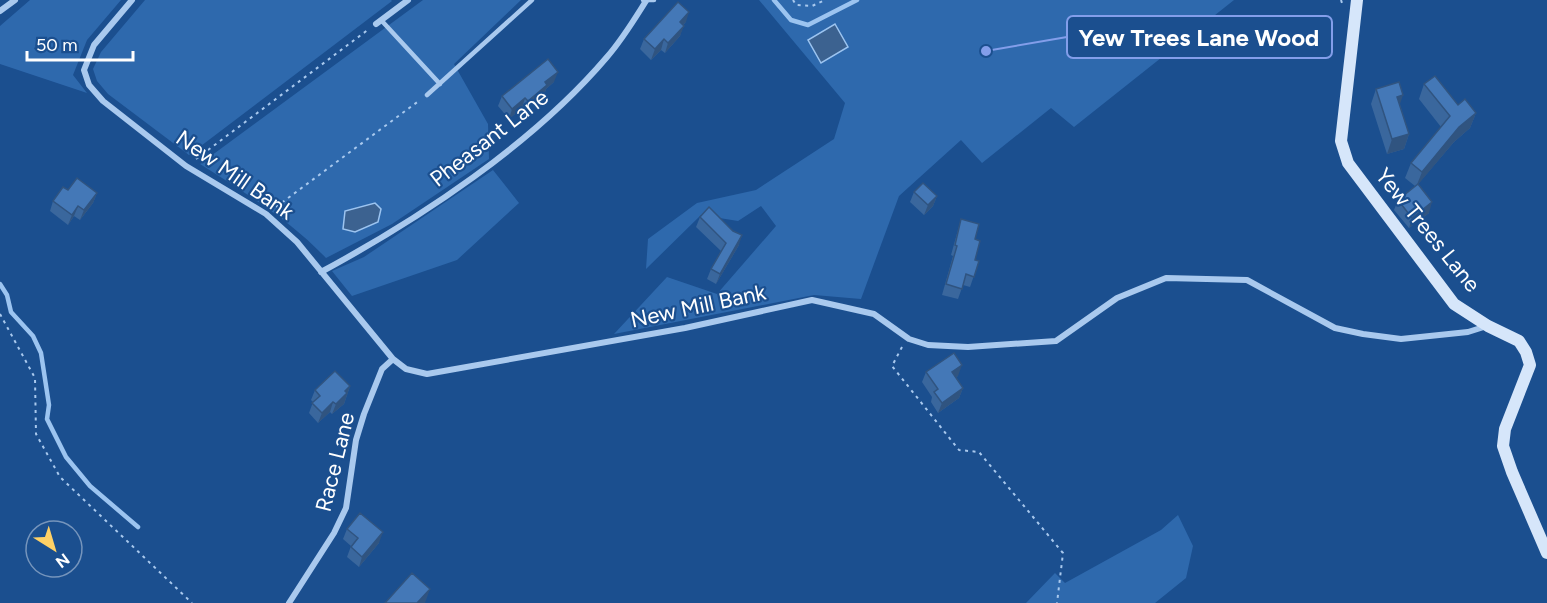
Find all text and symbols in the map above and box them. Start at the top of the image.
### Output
callout: Yew Trees Lane Wood [1067,16,1332,58]
text: Yew Trees Lane Wood [1079,23,1319,52]
scale bar [27,24,134,62]
text: 50 m [36,34,78,56]
street label: Pheasant Lane [424,83,554,193]
street label: New Mill Bank [171,124,299,226]
street label: Yew Trees Lane [1370,163,1486,297]
street label: New Mill Bank [628,278,769,334]
street label: Race Lane [310,410,360,514]
north arrow [24,519,84,579]
text: N [52,549,73,572]

